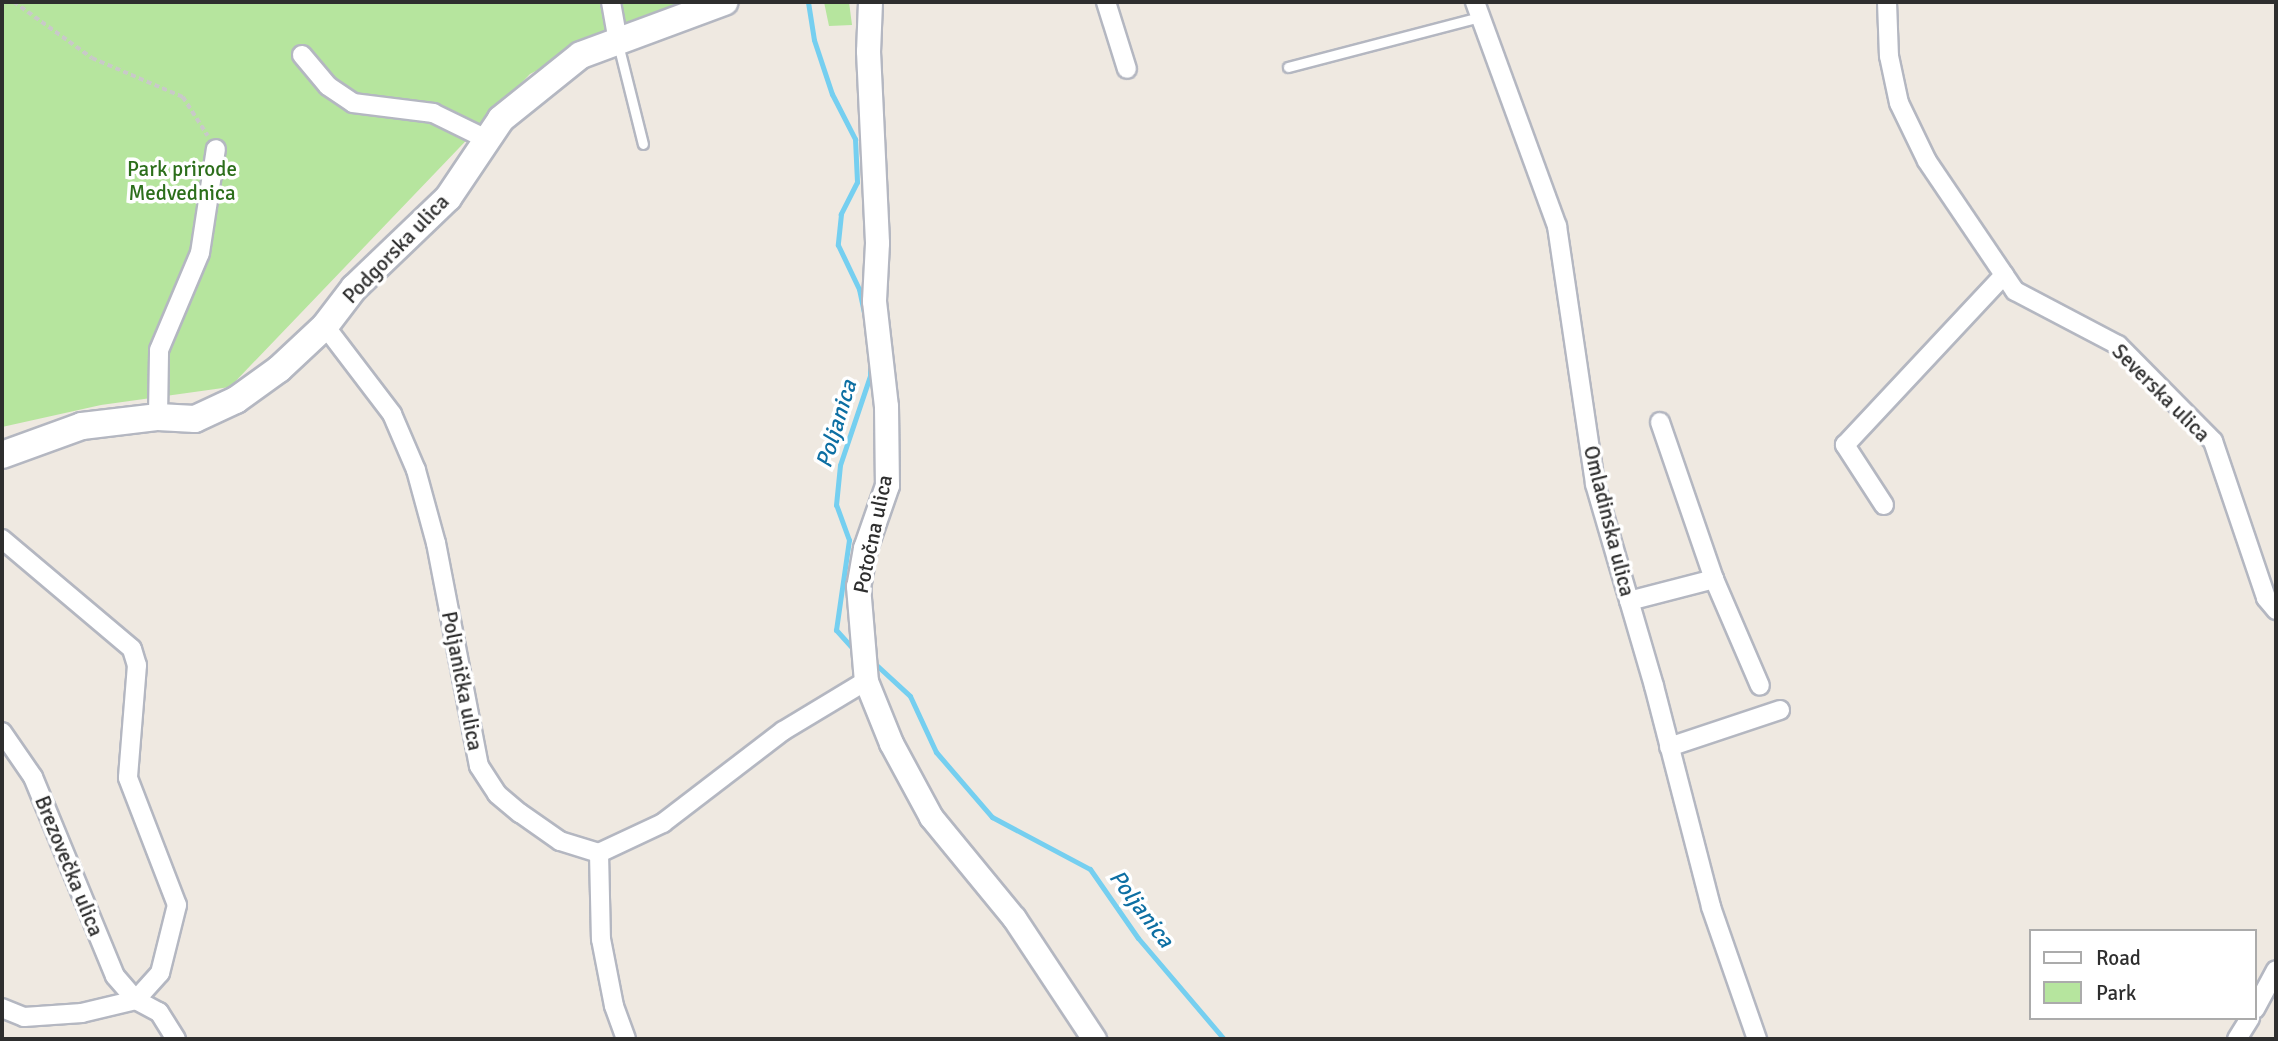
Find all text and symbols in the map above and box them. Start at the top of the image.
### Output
park label: Park prirode Medvednica [127,156,237,206]
street label: Podgorska ulica [338,189,454,309]
street label: Severska ulica [2107,339,2215,447]
water label: Poljanica [811,377,863,471]
street label: Omladinska ulica [1578,443,1640,599]
street label: Potočna ulica [848,472,898,596]
street label: Poljanička ulica [436,609,488,753]
street label: Brezovečka ulica [29,792,109,940]
water label: Poljanica [1103,865,1179,953]
legend [2030,929,2257,1020]
text: Road [2096,945,2141,971]
text: Park [2096,980,2136,1006]

